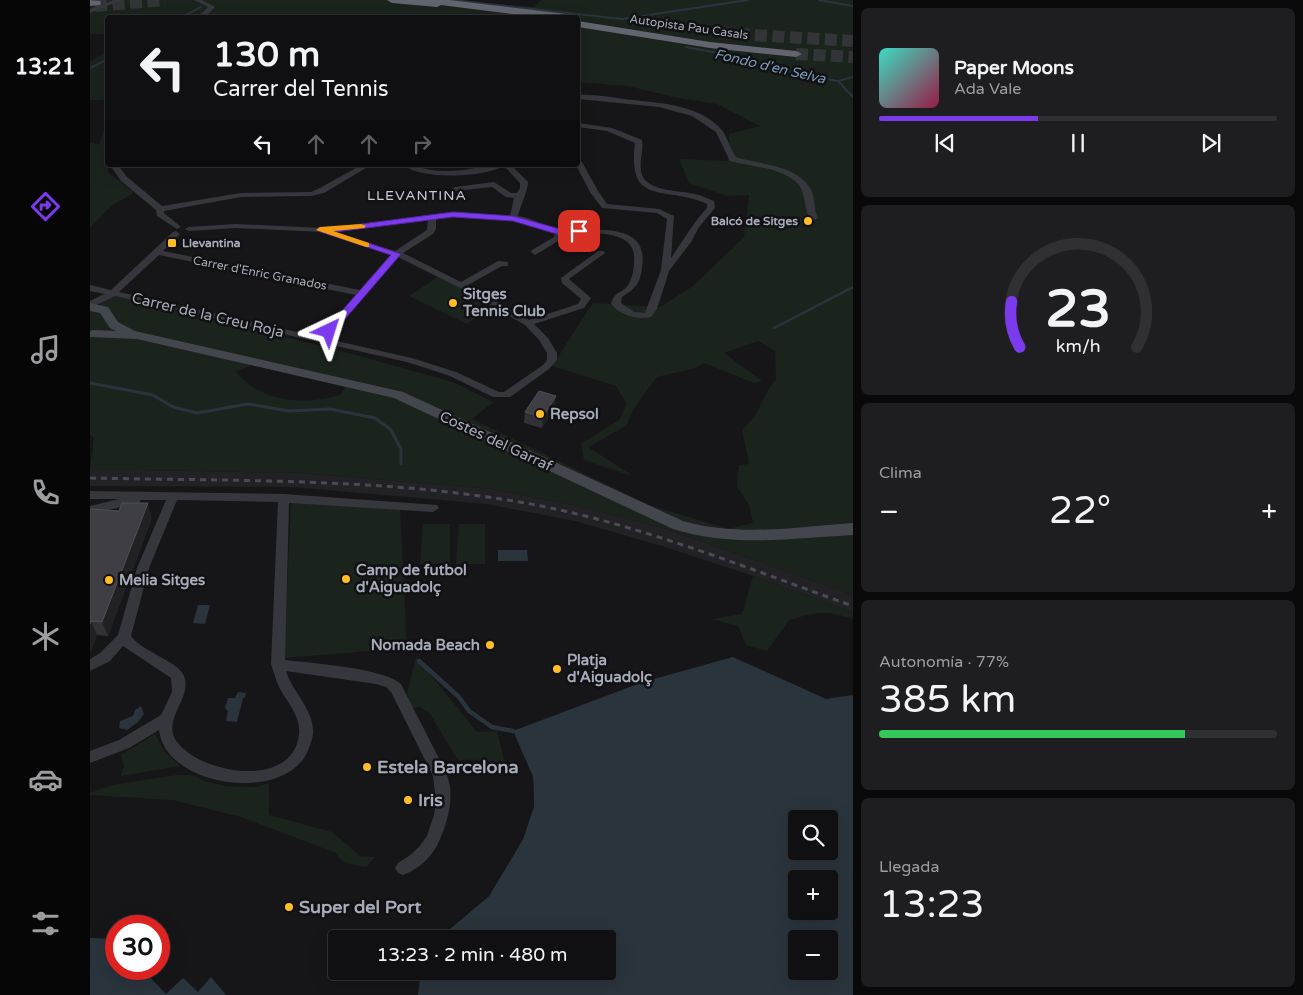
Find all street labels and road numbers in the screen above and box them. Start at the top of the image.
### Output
street label: Autopista Pau Casals [629,12,750,42]
street label: Carrer d'Enric Granados [192,253,328,293]
street label: Carrer de la Creu Roja [130,289,286,341]
street label: Costes del Garraf [437,407,556,475]

